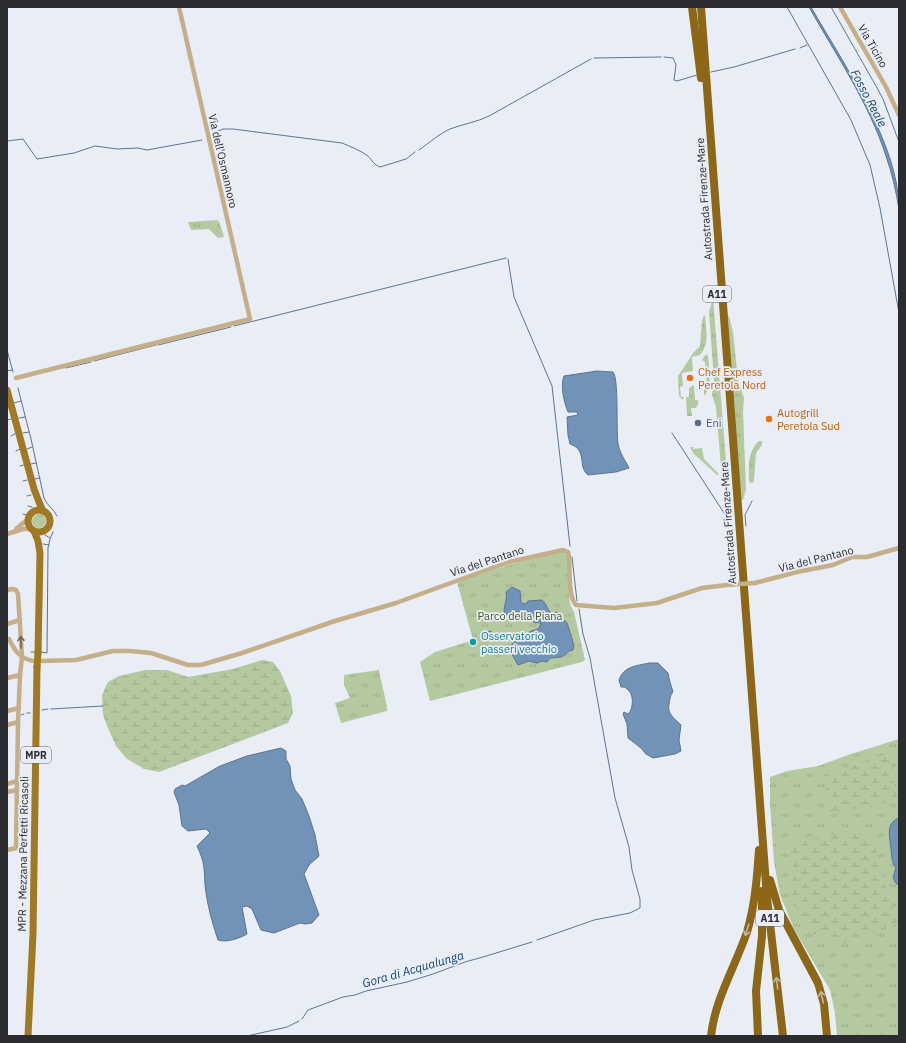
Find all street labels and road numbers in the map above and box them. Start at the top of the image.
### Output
street label: Via Ticino [855,22,891,70]
street label: Via dell'Osmannoro [205,113,241,209]
street label: Autostrada Firenze-Mare [693,137,715,261]
road number: A11 [703,286,731,302]
street label: Autostrada Firenze-Mare [717,461,739,585]
street label: Via del Pantano [448,542,526,580]
street label: Via del Pantano [777,543,855,575]
road number: MPR [21,747,51,763]
street label: MPR - Mezzana Perfetti Ricasoli [15,776,31,932]
road number: A11 [756,910,784,926]

